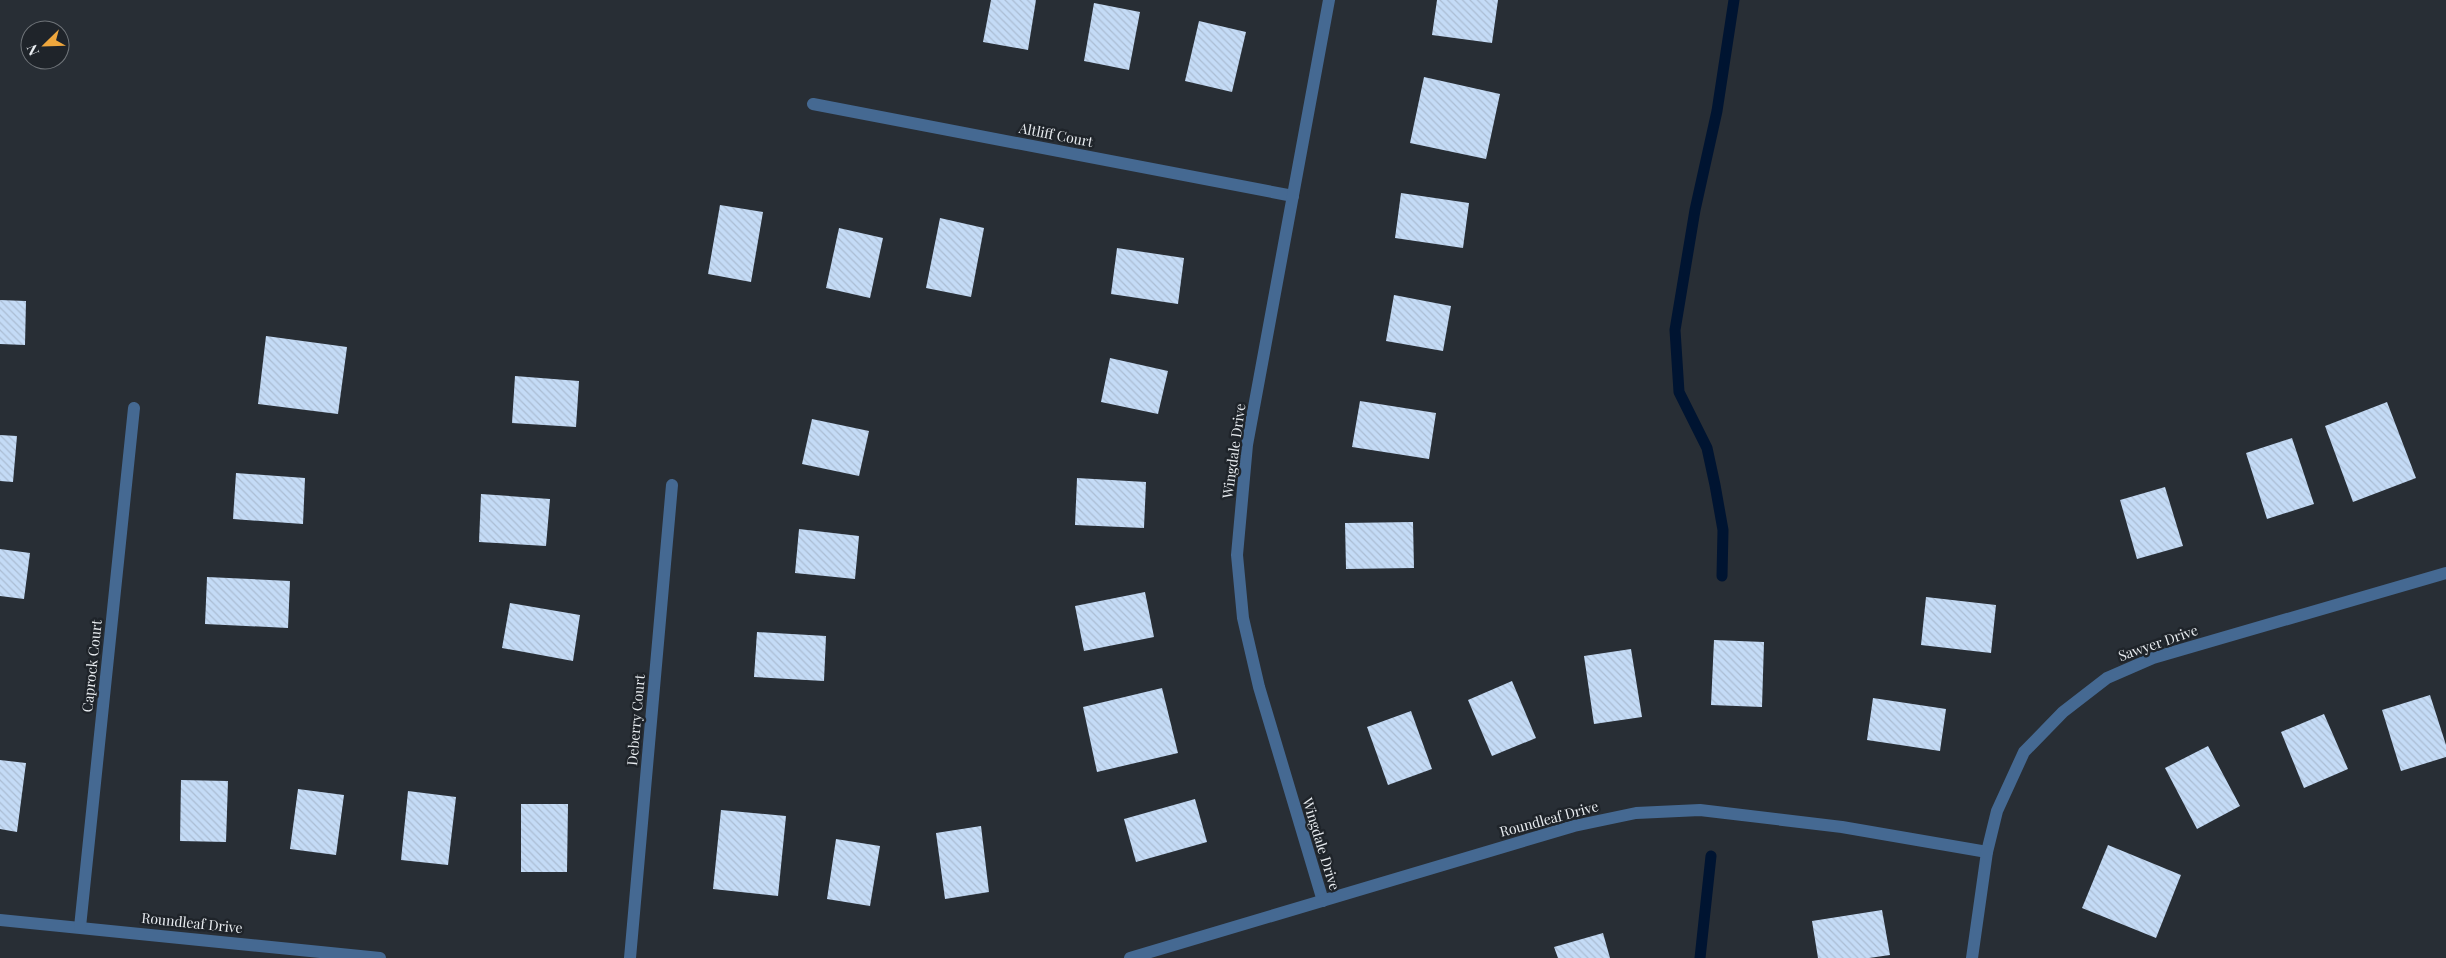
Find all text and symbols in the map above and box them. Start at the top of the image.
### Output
north arrow [20,20,70,70]
text: N [22,42,43,59]
street label: Altliff Court [1016,118,1096,151]
street label: Wingdale Drive [1217,402,1250,501]
street label: Caprock Court [77,618,106,713]
street label: Sawyer Drive [2116,620,2200,665]
street label: Deberry Court [622,673,649,766]
street label: Wingdale Drive [1298,794,1345,892]
street label: Roundleaf Drive [1497,796,1600,841]
street label: Roundleaf Drive [140,908,244,937]

